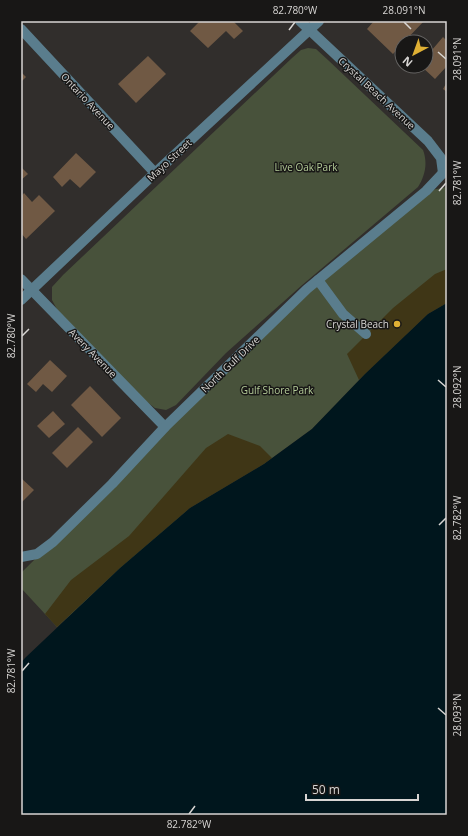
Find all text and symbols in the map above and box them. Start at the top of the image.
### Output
text: 82.780°W [273,3,318,17]
text: 28.091°N [382,3,426,17]
north arrow [394,34,434,74]
text: 28.091°N [450,37,464,81]
text: N [399,53,415,71]
street label: Crystal Beach Avenue [336,54,419,133]
street label: Ontario Avenue [58,70,118,133]
street label: Mayo Street [144,135,195,184]
park label: Live Oak Park [274,160,338,174]
text: 82.781°W [450,160,464,205]
text: 82.780°W [4,313,18,358]
place label: Crystal Beach [326,317,389,331]
marker: Crystal Beach [392,319,402,329]
street label: Avery Avenue [66,325,120,381]
street label: North Gulf Drive [198,332,263,396]
text: 28.092°N [450,365,464,409]
park label: Gulf Shore Park [241,383,314,397]
text: 82.782°W [450,495,464,540]
text: 82.781°W [4,648,18,693]
text: 28.093°N [450,693,464,737]
scale bar [306,776,418,802]
text: 50 m [312,781,340,798]
text: 82.782°W [167,817,212,831]

